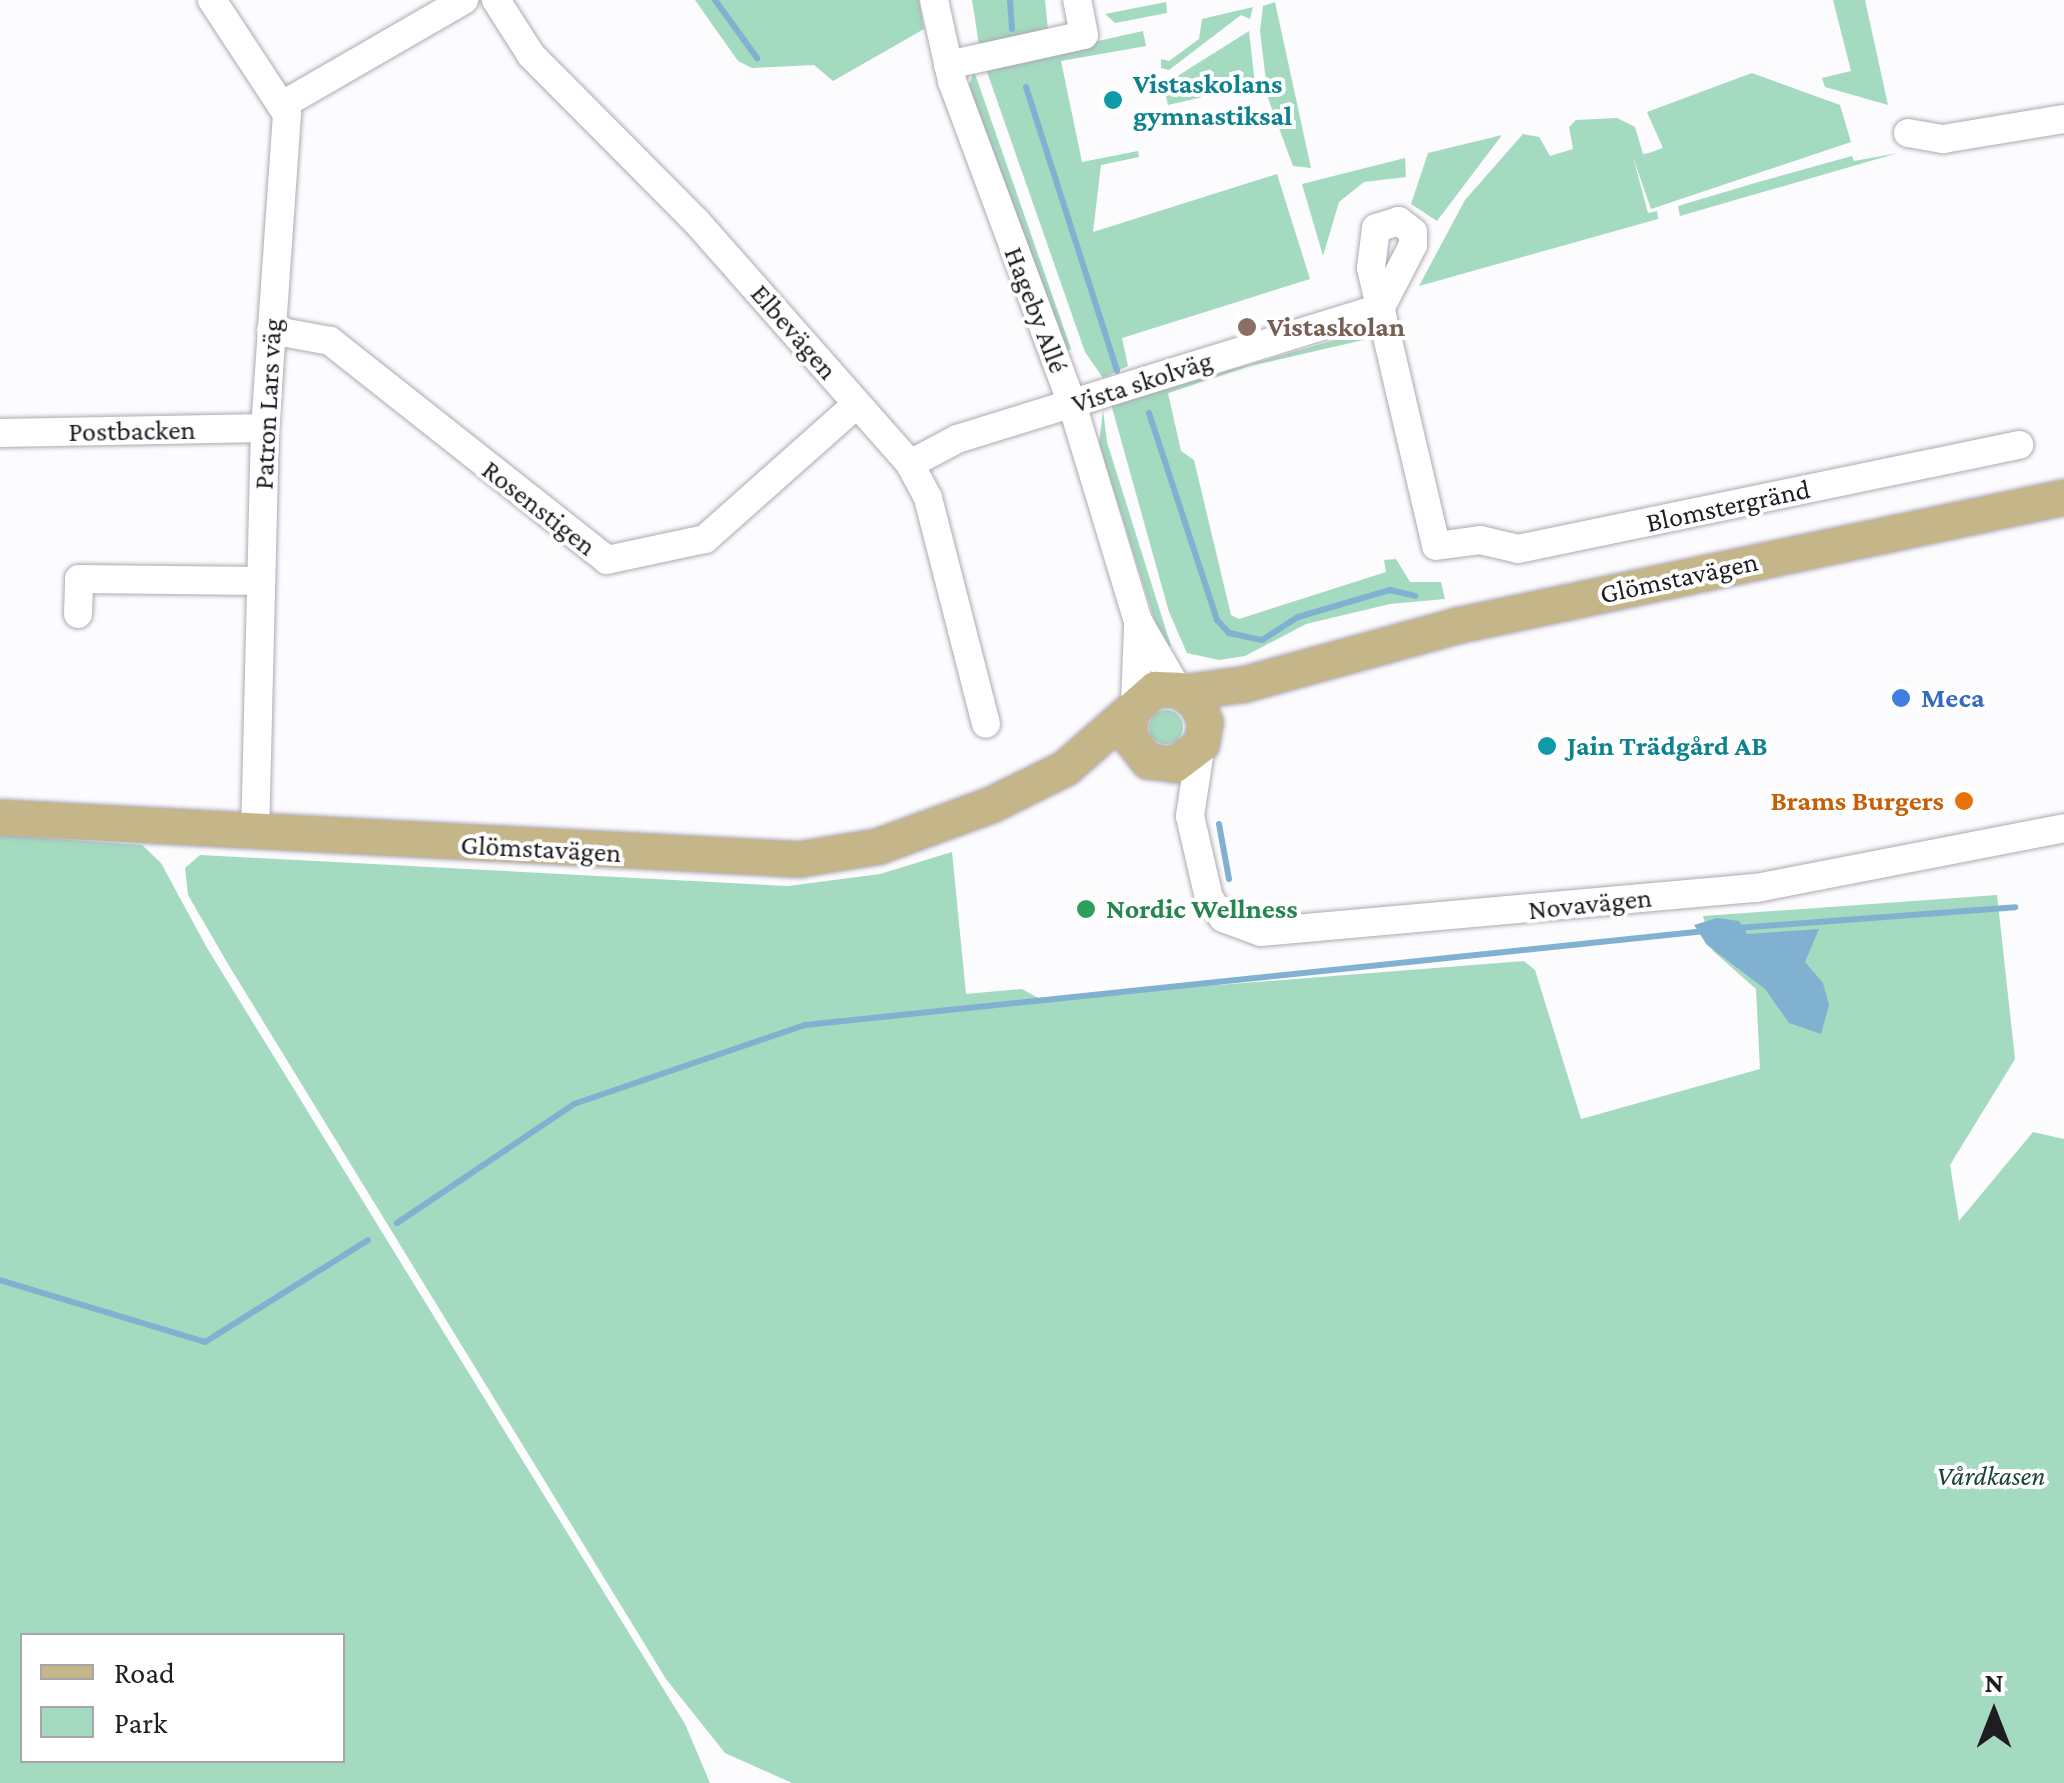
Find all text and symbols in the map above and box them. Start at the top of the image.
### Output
place label: Vistaskolans gymnastiksal [1133,67,1292,133]
marker: Vistaskolans gymnastiksal [1102,89,1124,111]
street label: Hageby Allé [997,242,1075,378]
street label: Elbevägen [743,277,845,387]
place label: Vistaskolan [1267,310,1405,344]
marker: Vistaskolan [1236,316,1258,338]
street label: Patron Lars väg [247,317,289,491]
street label: Vista skolväg [1067,343,1217,421]
street label: Postbacken [68,413,196,449]
street label: Rosenstigen [475,453,603,563]
street label: Blomstergränd [1643,472,1813,540]
street label: Glömstavägen [1597,545,1761,611]
place label: Meca [1921,681,1985,715]
marker: Meca [1890,687,1912,709]
place label: Jain Trädgård AB [1567,729,1768,763]
marker: Jain Trädgård AB [1536,735,1558,757]
place label: Brams Burgers [1770,784,1944,818]
marker: Brams Burgers [1953,790,1975,812]
street label: Glömstavägen [460,828,622,870]
street label: Novavägen [1527,881,1653,927]
place label: Nordic Wellness [1106,892,1298,926]
marker: Nordic Wellness [1075,898,1097,920]
park label: Vårdkasen [1937,1459,2045,1493]
legend [20,1633,345,1763]
text: Road [114,1656,175,1689]
north arrow [1944,1663,2044,1763]
text: N [1984,1667,2004,1698]
text: Park [114,1706,167,1739]

